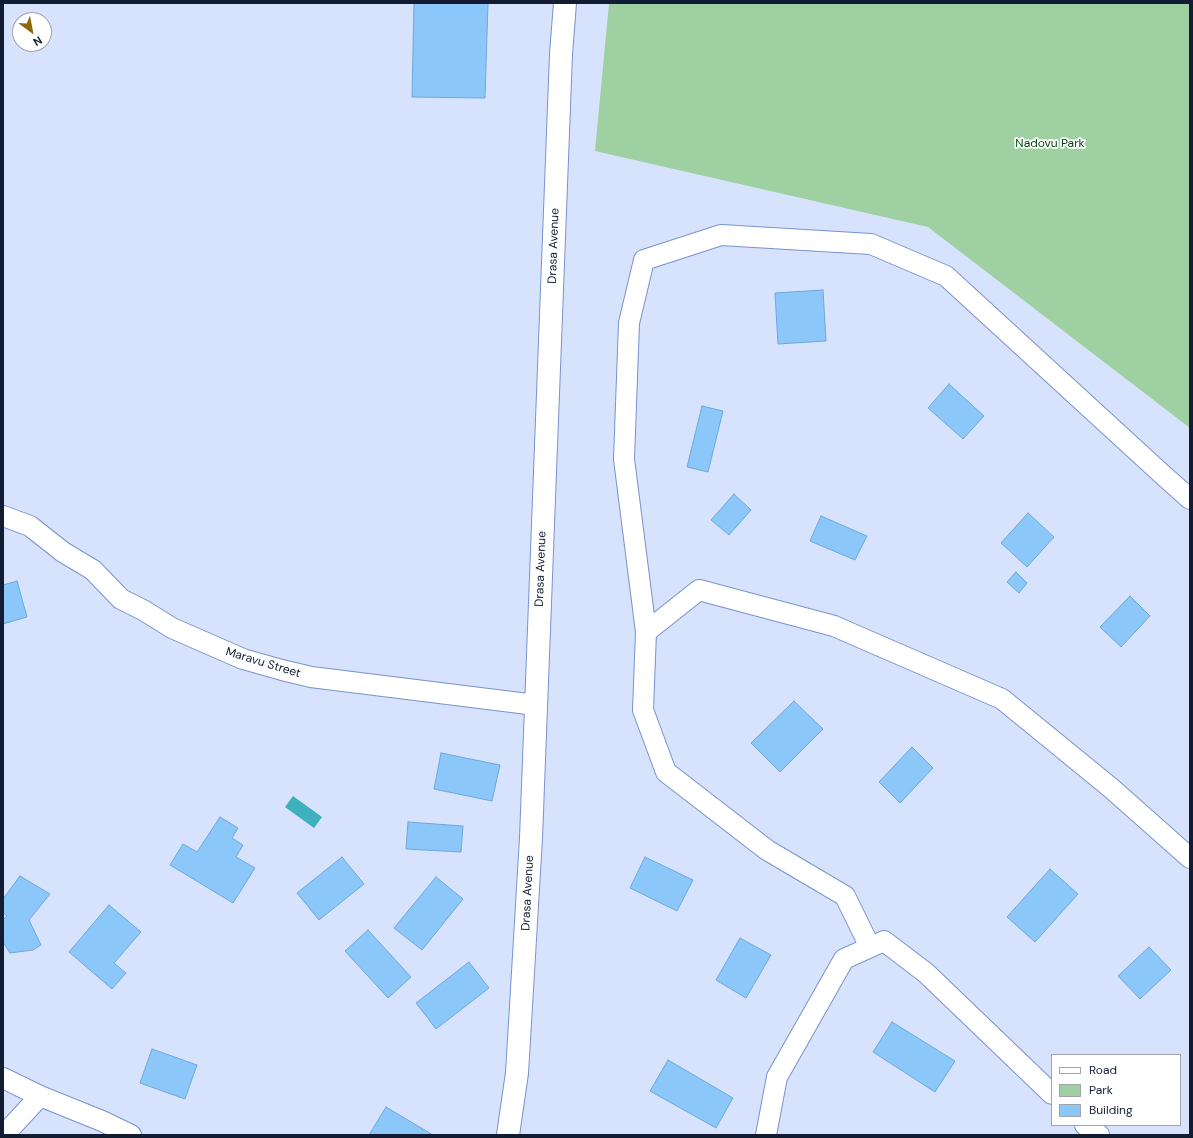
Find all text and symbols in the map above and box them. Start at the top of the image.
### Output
north arrow [12,12,52,52]
text: N [31,33,45,49]
park label: Nadovu Park [1015,137,1085,151]
street label: Drasa Avenue [545,208,563,284]
street label: Drasa Avenue [532,531,550,607]
street label: Maravu Street [224,645,302,681]
street label: Drasa Avenue [519,855,537,931]
legend [1051,1054,1181,1126]
text: Road [1089,1062,1117,1078]
text: Park [1089,1082,1113,1098]
text: Building [1089,1102,1133,1118]

